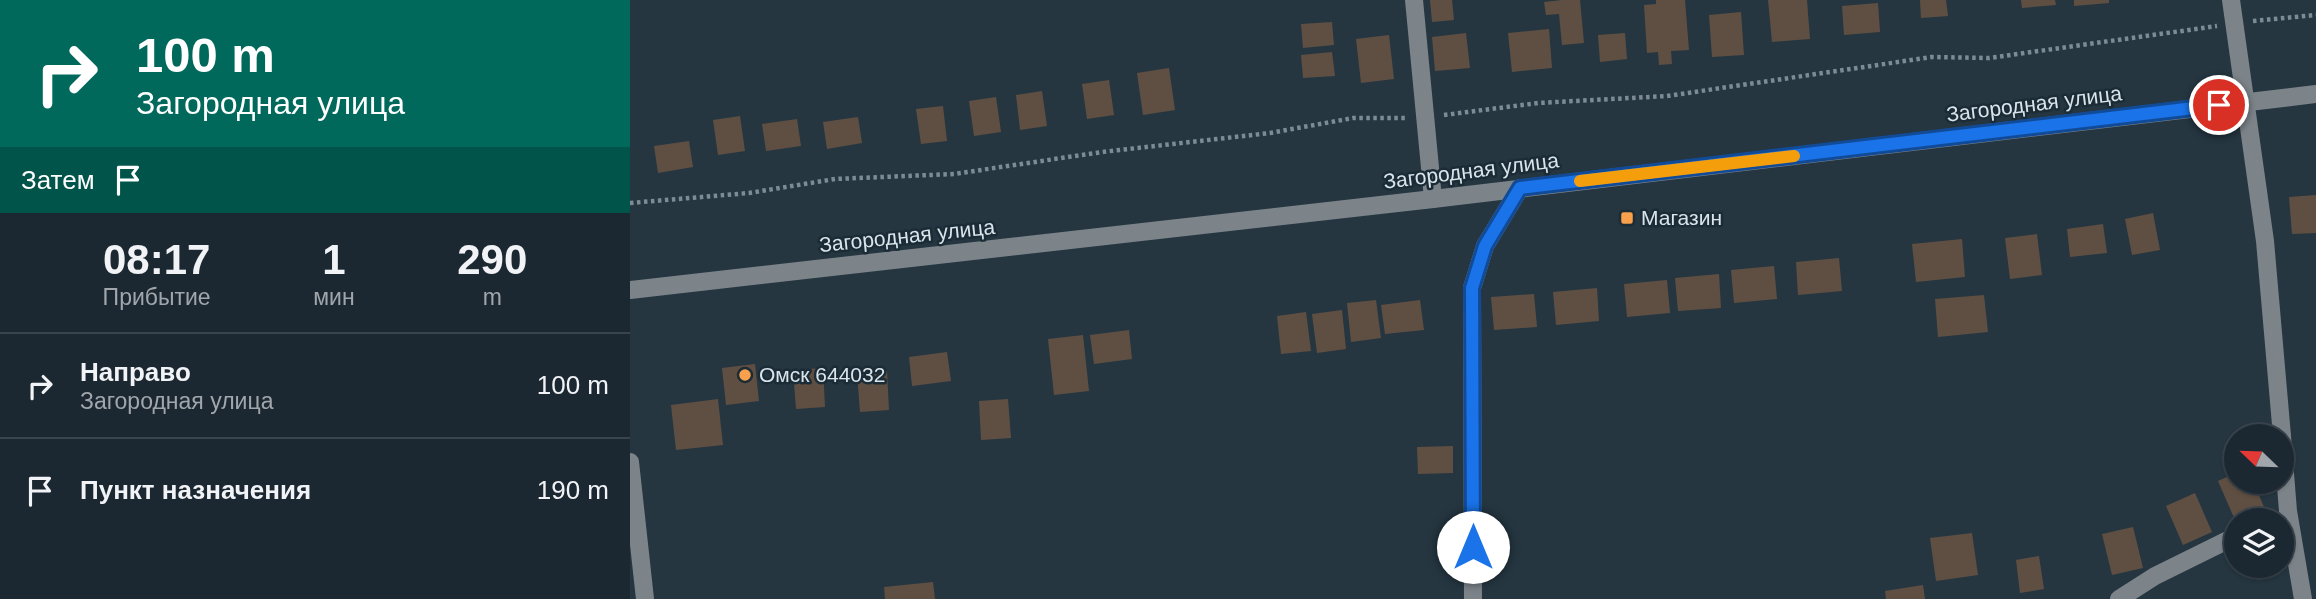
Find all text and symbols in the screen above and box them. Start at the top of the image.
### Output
icon: right [21,28,112,119]
text: 100 m [136,28,275,82]
pin [2189,75,2249,135]
street label: Загородная улица [1945,81,2123,126]
text: Загородная улица [136,85,405,121]
icon: arrive [2200,86,2238,124]
street label: Загородная улица [1382,148,1560,193]
icon: arrive [109,161,147,199]
text: Затем [21,165,95,195]
place label: Магазин [1641,206,1722,229]
marker: Магазин [1619,210,1635,226]
street label: Загородная улица [818,215,996,256]
text: 08:17 [103,236,210,283]
text: 1 [322,236,346,283]
text: 290 [457,236,527,283]
text: Прибытие [103,284,211,310]
text: мин [313,284,355,310]
text: m [483,284,502,310]
text: Направо [80,357,191,387]
place label: Омск 644032 [759,363,885,386]
icon: right [21,367,59,405]
marker: Омск 644032 [737,367,753,383]
text: 100 m [537,370,609,400]
text: Загородная улица [80,388,273,414]
north arrow [2224,424,2294,494]
map controls [2224,424,2294,578]
icon: arrive [21,472,59,510]
text: Пункт назначения [80,475,311,505]
text: 190 m [537,475,609,505]
button: layers [2224,508,2294,578]
position arrow [1436,510,1510,584]

